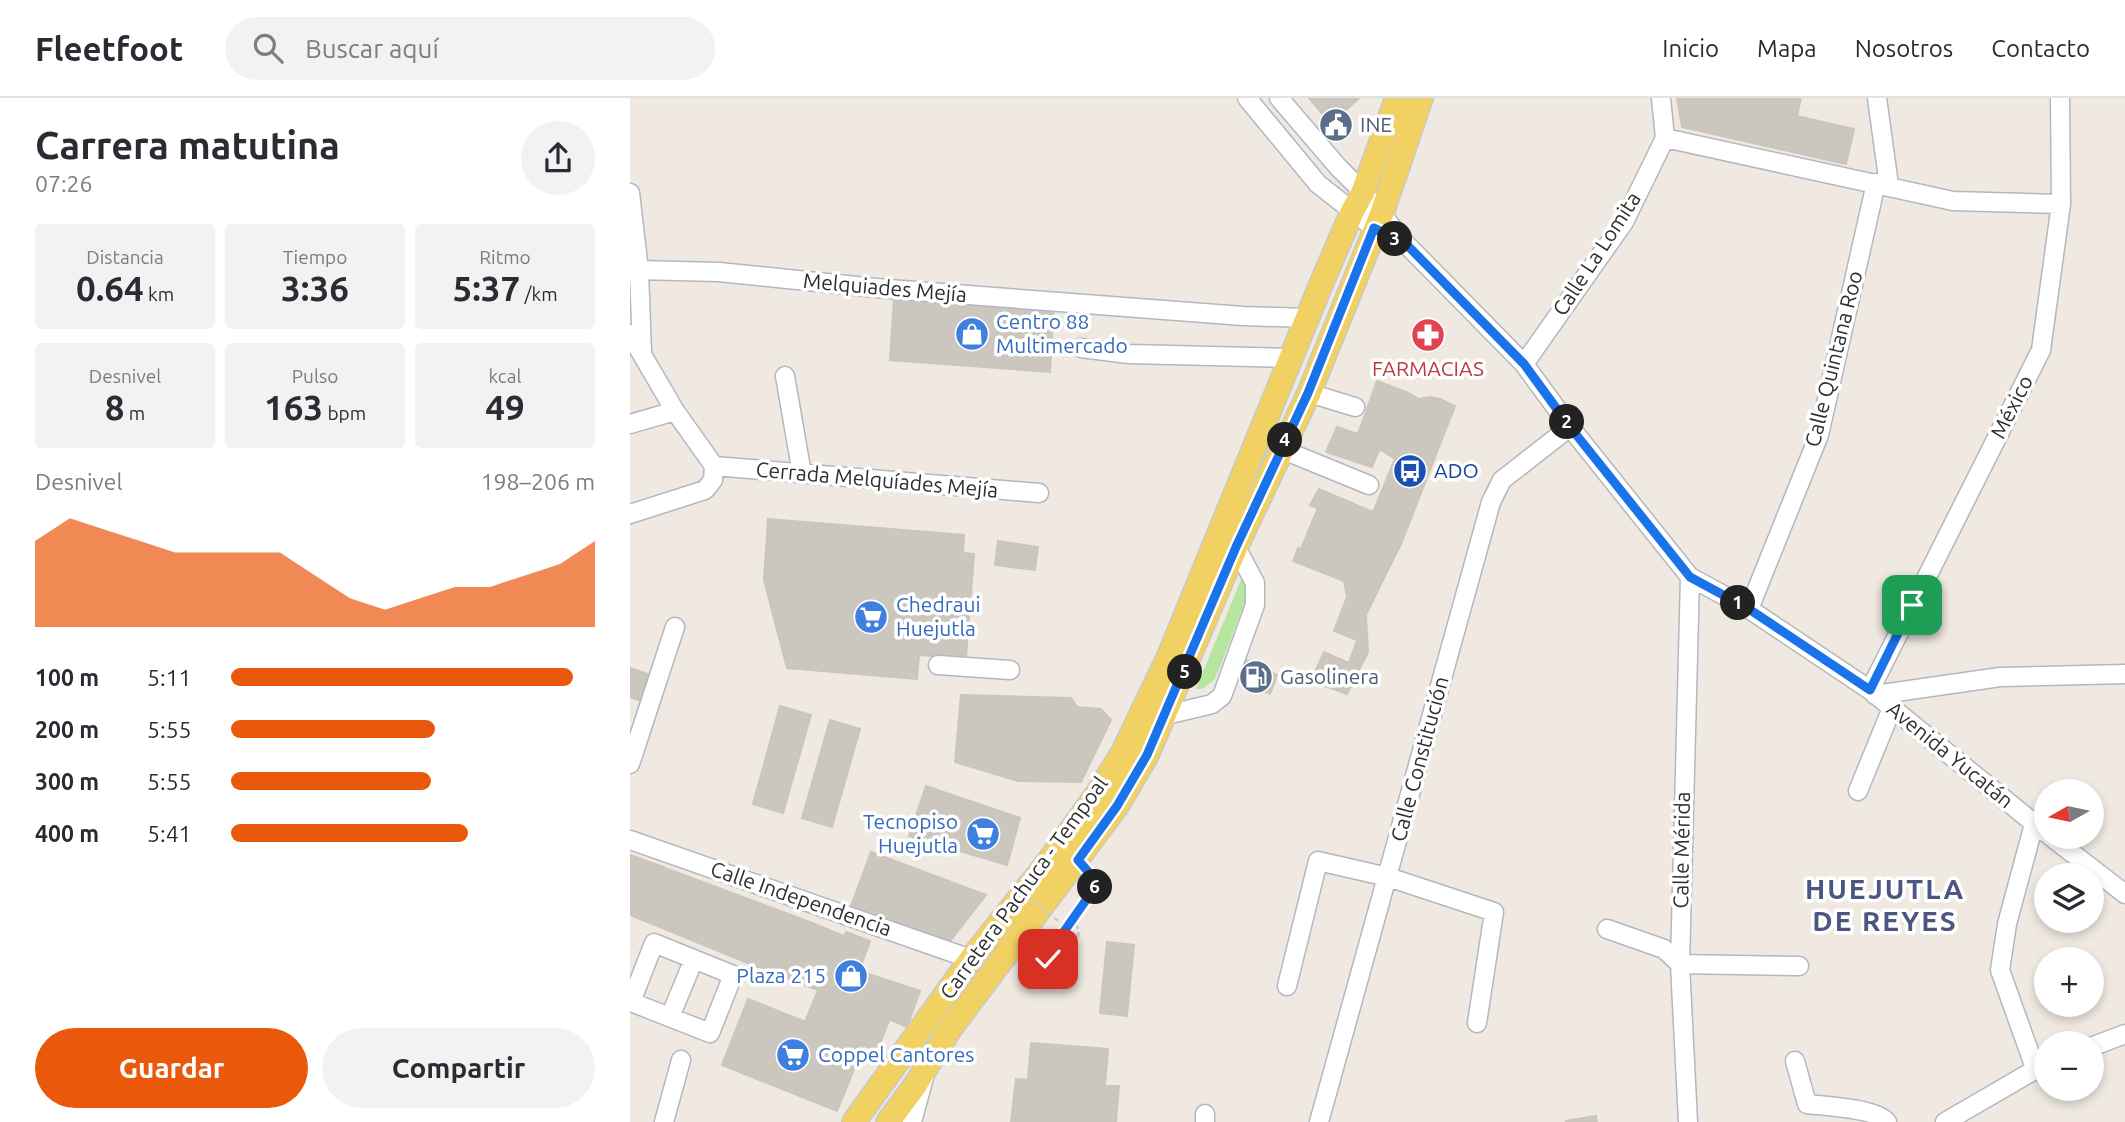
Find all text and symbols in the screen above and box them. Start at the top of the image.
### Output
search box [225,17,715,80]
icon: search [249,29,287,67]
text: Fleetfoot [35,30,183,67]
text: Buscar aquí [305,34,439,63]
text: Inicio [1662,35,1719,62]
text: Mapa [1757,35,1817,62]
text: Nosotros [1855,35,1953,62]
text: Contacto [1991,35,2090,62]
public building icon: INE [1317,106,1355,144]
place label: INE [1360,112,1392,136]
button: share [521,121,595,195]
text: Carrera matutina [35,124,340,166]
text: 07:26 [35,171,93,196]
street label: Calle La Lomita [1547,187,1645,320]
pin: 3 [1378,222,1412,256]
text: 3 [1389,227,1400,249]
text: Distancia [86,246,164,268]
text: Tiempo [283,246,347,268]
text: Ritmo [479,246,531,268]
text: 0.64 [76,268,144,308]
text: 3:36 [281,268,349,308]
text: 5:37 [452,268,520,308]
street label: Melquiades Mejía [802,268,968,306]
street label: Calle Quintana Roo [1800,268,1867,449]
text: km [144,283,174,305]
text: /km [520,283,558,305]
place label: Centro 88 Multimercado [996,309,1128,357]
shop icon: Centro 88 Multimercado [953,315,991,353]
pharmacy icon: FARMACIAS [1409,316,1447,354]
place label: FARMACIAS [1372,356,1484,380]
text: Desnivel [89,365,161,387]
text: Pulso [292,365,338,387]
text: kcal [489,365,521,387]
street label: México [1985,371,2037,442]
text: 8 [105,387,125,427]
text: 163 [264,387,323,427]
text: 49 [485,387,525,427]
text: m [125,402,145,424]
text: bpm [323,402,366,424]
pin: 2 [1550,404,1584,440]
text: 2 [1561,410,1572,432]
pin: 4 [1268,422,1302,458]
text: 4 [1279,428,1290,450]
bus stop icon: ADO [1391,452,1429,490]
street label: Cerrada Melquíades Mejía [755,456,999,502]
place label: ADO [1434,458,1479,482]
text: Desnivel [35,469,123,494]
text: 198–206 m [481,469,595,494]
pin [1882,575,1942,635]
pin: 1 [1720,586,1756,620]
icon: arrive [1893,586,1931,624]
text: 1 [1732,591,1743,613]
place label: Chedraui Huejutla [896,592,981,640]
supermarket icon: Chedraui Huejutla [852,598,890,636]
pin: 5 [1168,654,1202,690]
fuel station icon: Gasolinera [1237,658,1275,696]
text: 5 [1179,660,1190,682]
place label: Gasolinera [1280,664,1379,688]
text: 100 m [35,665,99,690]
text: 5:11 [147,665,192,690]
street label: Calle Constitución [1385,673,1453,844]
street label: Avenida Yucatán [1883,696,2019,812]
text: 200 m [35,717,99,742]
text: 5:55 [147,717,192,742]
text: 300 m [35,769,99,794]
text: 5:55 [147,769,192,794]
street label: Carretera Pachuca - Tempoal [934,772,1112,1003]
north arrow [2034,779,2104,849]
map controls [2034,779,2104,1101]
street label: Calle Mérida [1668,791,1694,909]
place label: Tecnopiso Huejutla [863,809,958,857]
supermarket icon: Tecnopiso Huejutla [964,815,1002,853]
text: 400 m [35,821,99,846]
text: 5:41 [147,821,192,846]
street label: Calle Independencia [708,856,895,940]
button: layers [2034,863,2104,933]
pin: 6 [1078,870,1112,904]
district label: HUEJUTLA DE REYES [1805,873,1965,936]
text: 6 [1089,875,1100,897]
pin [1018,929,1078,989]
icon: check [1029,940,1067,978]
button: + [2034,947,2104,1017]
shop icon: Plaza 215 [832,957,870,995]
place label: Plaza 215 [736,963,826,987]
button: Guardar [35,1028,308,1108]
button: Compartir [322,1028,595,1108]
button: − [2034,1031,2104,1101]
supermarket icon: Coppel Cantores [774,1036,812,1074]
place label: Coppel Cantores [818,1042,974,1066]

